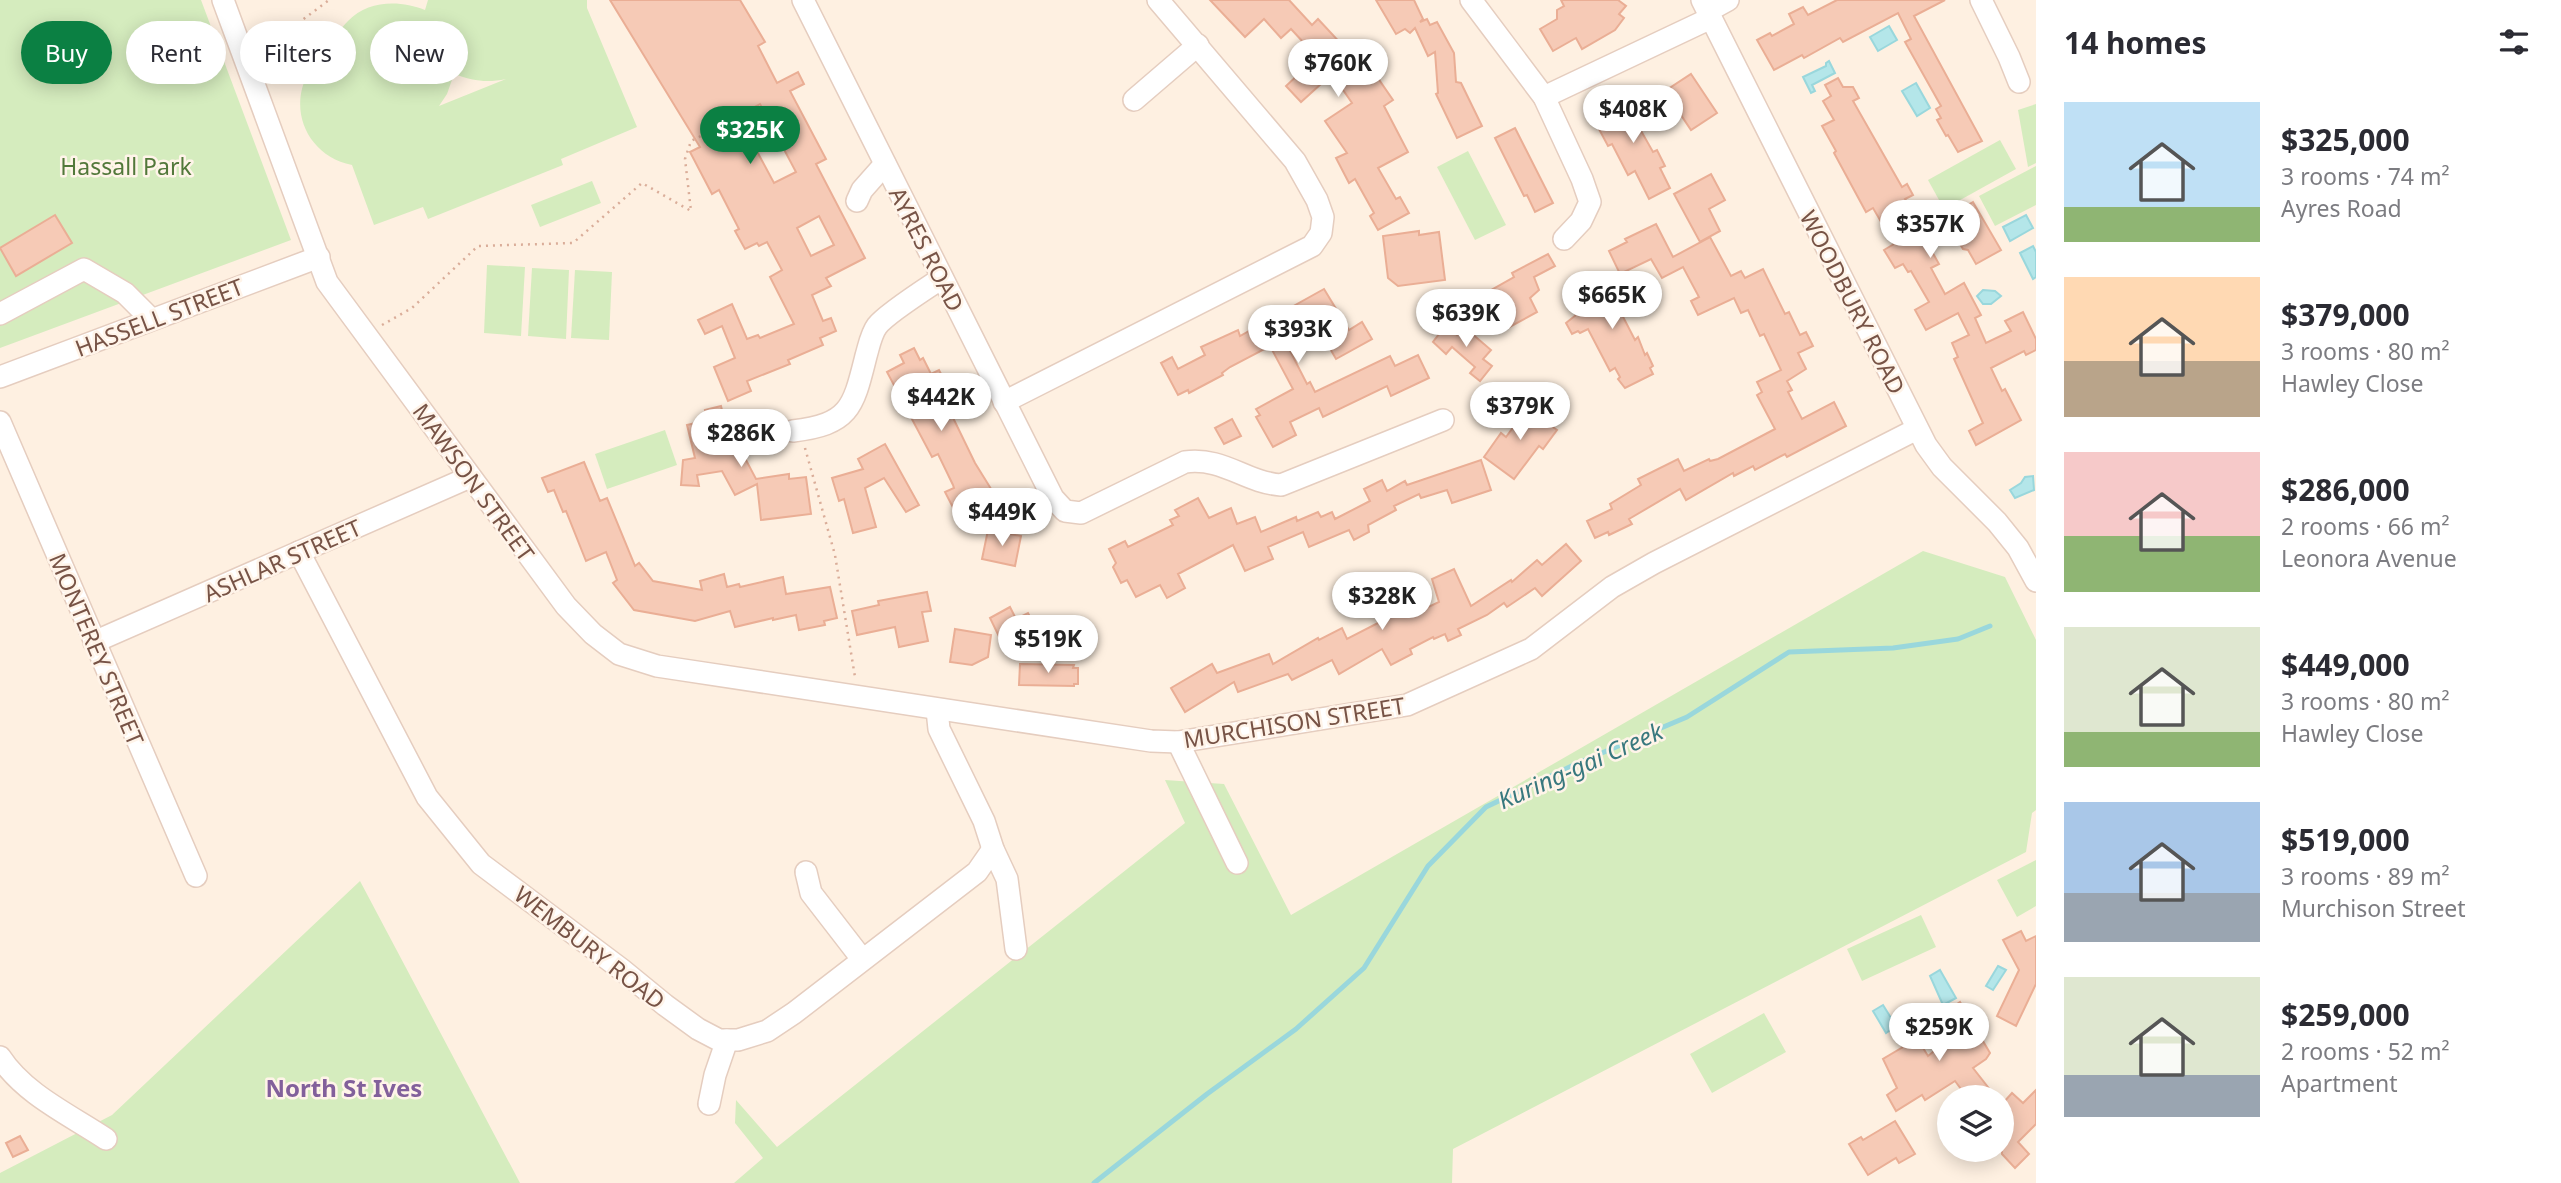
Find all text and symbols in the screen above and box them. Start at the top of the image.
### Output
chip: Buy [21,21,112,84]
chip: Rent [126,21,226,84]
chip: Filters [240,21,356,84]
chip: New [370,21,468,84]
text: 14 homes [2064,22,2207,63]
icon: filters [2495,23,2533,61]
pin: $760K [1289,40,1387,99]
text: $760K [1304,46,1372,78]
pin: $408K [1584,86,1682,145]
text: $408K [1599,92,1667,124]
pin: $325K [701,106,799,166]
text: $325K [716,113,784,145]
text: $325,000 [2281,119,2410,160]
icon: home [2120,130,2204,214]
park label: Hassall Park [60,150,192,182]
text: 3 rooms · 74 m² [2281,160,2450,192]
street label: AYRES ROAD [882,181,972,317]
text: Ayres Road [2281,192,2402,224]
pin: $357K [1881,201,1979,260]
street label: WOODBURY ROAD [1793,205,1913,399]
text: $357K [1896,207,1964,239]
street label: HASSELL STREET [70,270,248,364]
pin: $665K [1563,272,1661,331]
text: $665K [1578,278,1646,310]
pin: $639K [1417,290,1515,349]
text: $379,000 [2281,294,2410,335]
text: $639K [1432,296,1500,328]
icon: home [2120,305,2204,389]
pin: $393K [1249,306,1347,365]
text: $393K [1264,312,1332,344]
text: 3 rooms · 80 m² [2281,335,2450,367]
text: Hawley Close [2281,367,2424,399]
pin: $442K [892,374,990,433]
text: $442K [907,380,975,412]
pin: $379K [1471,382,1569,442]
text: $379K [1486,389,1554,421]
street label: MAWSON STREET [406,396,542,568]
pin: $286K [692,410,790,469]
text: $286K [707,416,775,448]
text: $286,000 [2281,469,2410,510]
icon: home [2120,480,2204,564]
pin: $449K [953,489,1051,548]
text: $449K [968,495,1036,527]
text: 2 rooms · 66 m² [2281,510,2450,542]
street label: ASHLAR STREET [198,511,366,609]
text: Leonora Avenue [2281,542,2457,574]
street label: MONTEREY STREET [42,548,152,750]
pin: $328K [1333,572,1431,632]
text: $328K [1348,579,1416,611]
pin: $519K [999,616,1097,675]
text: $519K [1014,622,1082,654]
text: $449,000 [2281,644,2410,685]
icon: home [2120,655,2204,739]
text: 3 rooms · 80 m² [2281,685,2450,717]
street label: MURCHISON STREET [1181,689,1407,755]
water label: Kuring-gai Creek [1492,713,1669,816]
text: Hawley Close [2281,717,2424,749]
text: $519,000 [2281,819,2410,860]
icon: home [2120,830,2204,914]
text: 3 rooms · 89 m² [2281,860,2450,892]
street label: WEMBURY ROAD [508,878,672,1016]
text: Murchison Street [2281,892,2466,924]
text: $259,000 [2281,994,2410,1035]
pin: $259K [1890,1004,1988,1063]
icon: home [2120,1005,2204,1089]
text: $259K [1905,1010,1973,1042]
text: 2 rooms · 52 m² [2281,1035,2450,1067]
text: Apartment [2281,1067,2398,1099]
district label: North St Ives [266,1071,422,1104]
map controls [1937,1085,2014,1162]
button: layers [1937,1085,2014,1162]

